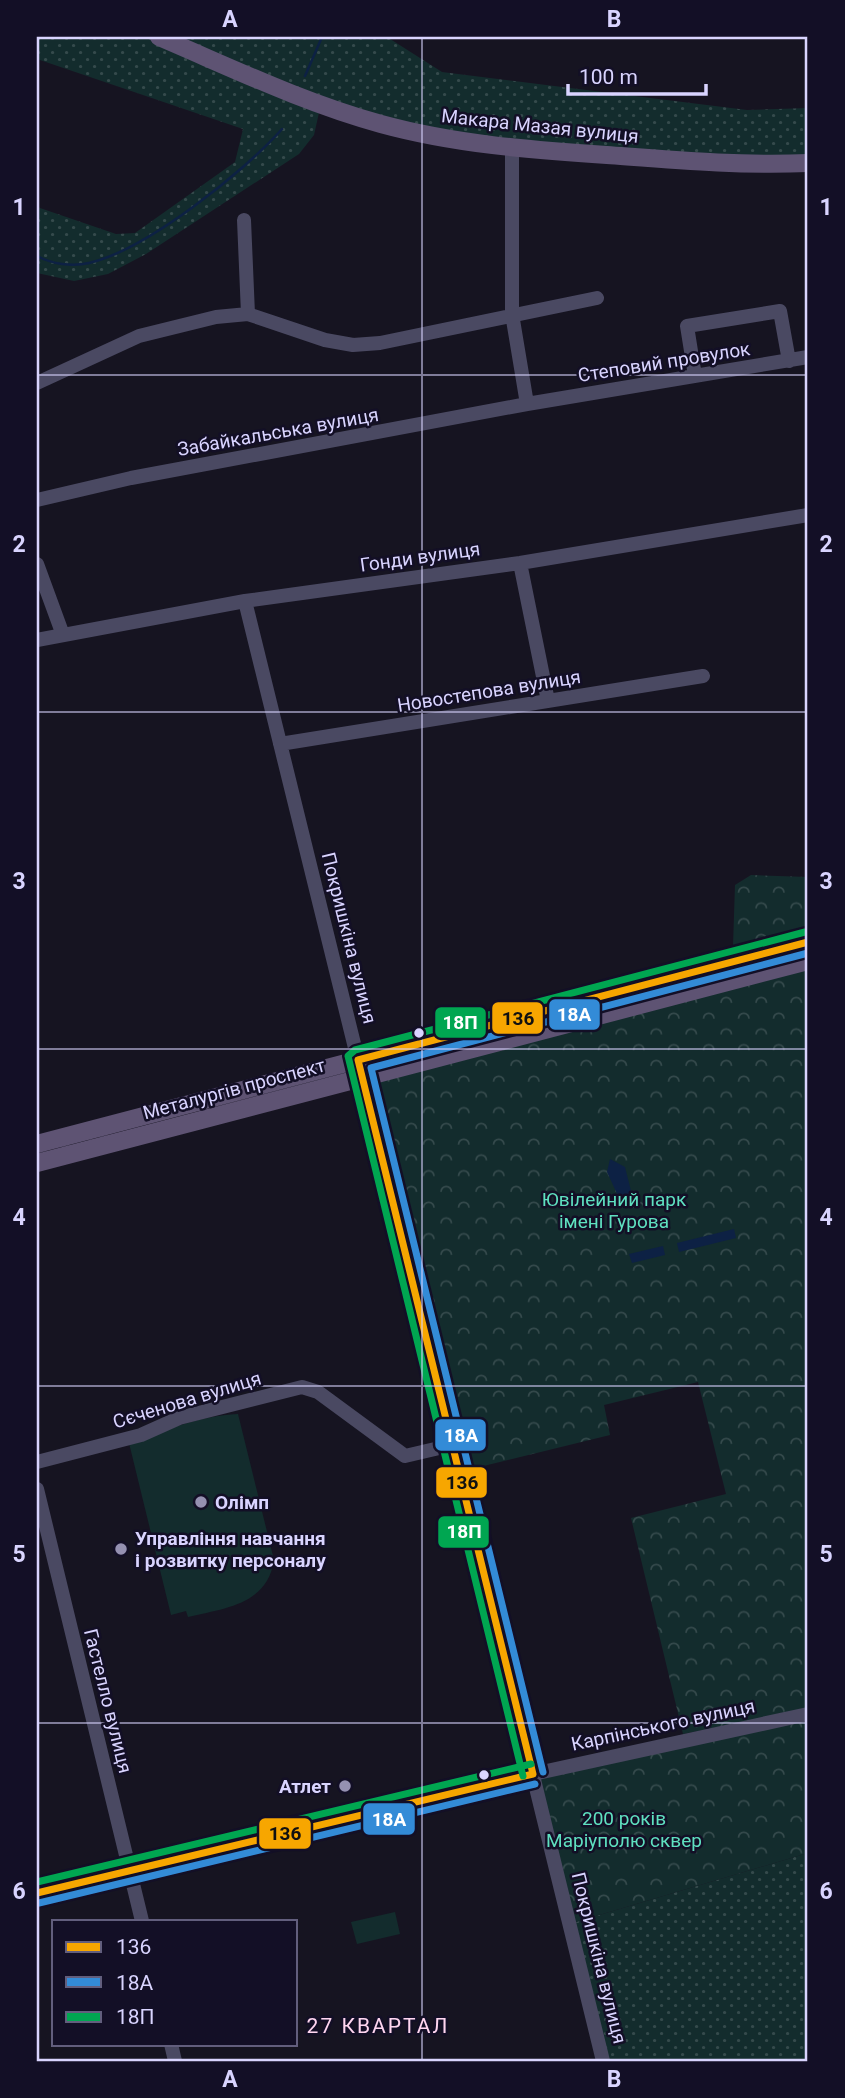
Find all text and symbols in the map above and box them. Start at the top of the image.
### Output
text: A [222,6,238,33]
text: B [607,6,621,33]
scale bar [568,52,707,96]
text: 100 m [579,65,638,89]
street label: Макара Мазая вулиця [440,104,640,148]
text: 1 [12,194,26,221]
text: 1 [819,194,833,221]
street label: Степовий провулок [576,337,752,387]
street label: Забайкальська вулиця [176,403,380,461]
text: 2 [12,531,26,558]
text: 2 [819,531,833,558]
street label: Гонди вулиця [359,537,481,577]
street label: Новостепова вулиця [396,665,582,717]
street label: Покришкіна вулиця [317,850,381,1026]
text: 3 [12,868,26,895]
text: 3 [819,868,833,895]
line badge: 18А [548,998,601,1031]
line badge: 136 [491,1001,544,1035]
text: 18А [557,1003,592,1026]
line badge: 18П [434,1006,487,1039]
text: 136 [502,1007,534,1030]
text: 18П [442,1011,478,1034]
unlabelled marker [412,1026,426,1040]
street label: Металургів проспект [140,1054,328,1124]
park label: Ювілейний парк імені Гурова [542,1188,687,1233]
text: 4 [12,1204,26,1231]
text: 4 [819,1204,833,1231]
street label: Сєченова вулиця [110,1367,264,1433]
line badge: 18А [434,1418,487,1452]
text: 18А [444,1424,479,1447]
line badge: 136 [435,1466,488,1499]
text: 136 [446,1471,478,1494]
place label: Олімп [215,1491,269,1514]
marker: Олімп [193,1494,209,1510]
line badge: 18П [437,1515,490,1549]
text: 18П [446,1520,482,1543]
place label: Управління навчання і розвитку персоналу [135,1527,326,1572]
text: 5 [12,1541,26,1568]
marker: Управління навчання і розвитку персоналу [113,1541,129,1557]
text: 5 [819,1541,833,1568]
street label: Гастелло вулиця [79,1626,137,1776]
street label: Карпінського вулиця [569,1694,757,1756]
unlabelled marker [477,1768,491,1782]
place label: Атлет [279,1775,331,1798]
marker: Атлет [337,1778,353,1794]
line badge: 18А [362,1802,416,1836]
park label: 200 років Маріуполю сквер [546,1807,702,1852]
text: 18А [372,1808,407,1831]
line badge: 136 [258,1817,312,1850]
text: 136 [269,1822,301,1845]
street label: Покришкіна вулиця [567,1870,631,2046]
text: 6 [12,1878,26,1905]
text: 6 [819,1878,833,1905]
legend [52,1920,298,2046]
text: 136 [116,1935,151,1959]
text: 18А [116,1971,154,1995]
text: 18П [116,2005,155,2029]
district label: 27 КВАРТАЛ [307,2014,449,2038]
text: A [222,2066,238,2093]
text: B [607,2066,621,2093]

